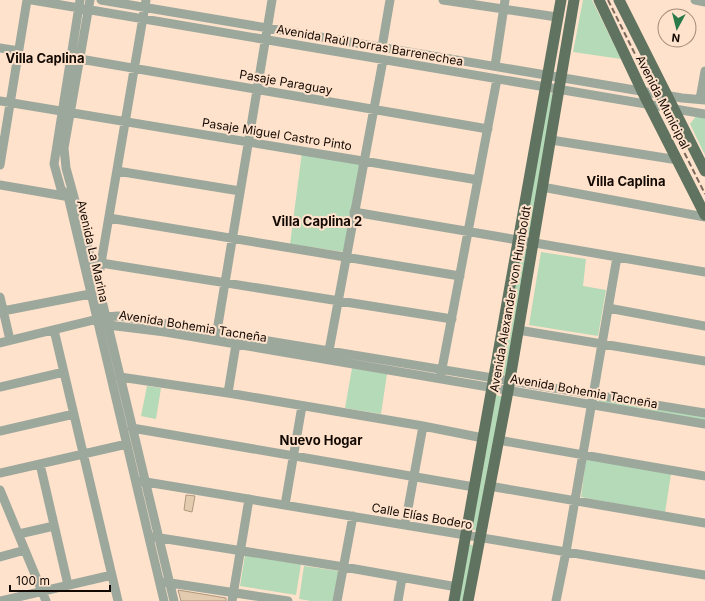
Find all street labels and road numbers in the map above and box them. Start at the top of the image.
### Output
street label: Avenida Raúl Porras Barrenechea [276,21,464,69]
street label: Avenida Municipal [633,53,693,151]
street label: Pasaje Paraguay [238,66,334,98]
street label: Pasaje Miguel Castro Pinto [201,115,353,153]
street label: Avenida La Marina [74,198,112,304]
street label: Avenida Alexander von Humboldt [486,205,534,393]
street label: Avenida Bohemia Tacneña [118,307,268,345]
street label: Avenida Bohemia Tacneña [509,371,659,411]
street label: Calle Elías Bodero [370,500,474,532]

